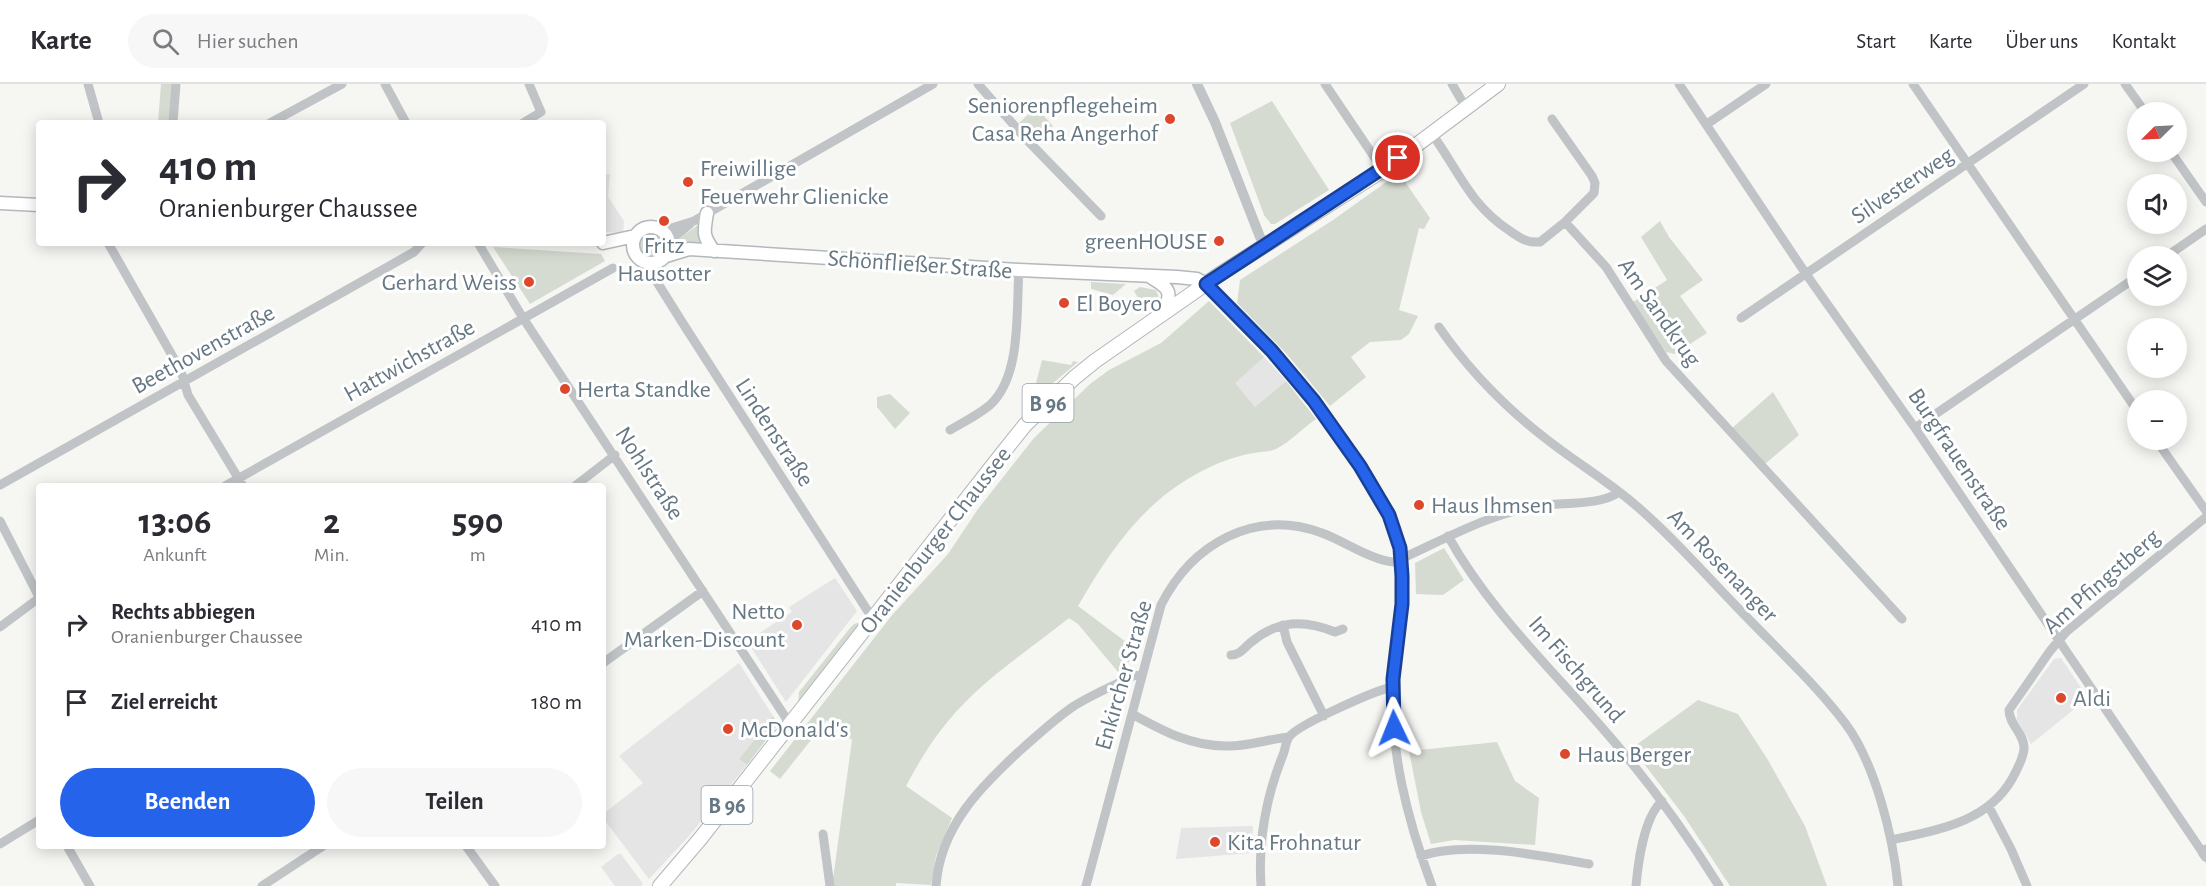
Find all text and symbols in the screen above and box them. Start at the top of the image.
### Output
search box [128,14,548,68]
icon: search [149,25,182,58]
text: Karte [30,27,92,55]
text: Hier suchen [197,30,299,52]
text: Start [1856,31,1896,52]
text: Karte [1929,31,1972,52]
text: Über uns [2005,31,2078,52]
text: Kontakt [2111,31,2176,52]
place label: Seniorenpflegeheim Casa Reha Angerhof [968,94,1160,146]
north arrow [2127,102,2187,162]
map controls [2127,102,2187,450]
marker: Seniorenpflegeheim Casa Reha Angerhof [1163,112,1177,126]
pin [1372,132,1423,183]
icon: arrive [1381,141,1414,174]
street label: Silvesterweg [1847,143,1958,229]
icon: right [60,144,138,222]
text: 410 m [159,146,257,188]
place label: Freiwillige Feuerwehr Glienicke [700,157,889,209]
button: sound [2127,174,2187,234]
marker: Freiwillige Feuerwehr Glienicke [681,175,695,189]
text: Oranienburger Chaussee [159,195,418,222]
marker: Fritz Hausotter [657,214,671,228]
place label: greenHOUSE [1084,230,1207,254]
place label: Fritz Hausotter [617,234,711,286]
marker: greenHOUSE [1212,234,1226,248]
button: layers [2127,246,2187,306]
street label: Schönfließer Straße [827,247,1013,283]
street label: Am Sandkrug [1613,254,1705,371]
place label: Gerhard Weiss [382,271,517,295]
marker: Gerhard Weiss [522,275,536,289]
place label: El Boyero [1076,292,1162,316]
marker: El Boyero [1057,296,1071,310]
street label: Beethovenstraße [128,301,279,399]
street label: Hattwichstraße [340,315,479,407]
button: + [2127,318,2187,378]
street label: Lindenstraße [730,374,818,491]
place label: Herta Standke [577,378,711,402]
marker: Herta Standke [558,382,572,396]
road number: B 96 [1022,384,1074,422]
street label: Burgfrauenstraße [1903,384,2015,535]
button: − [2127,390,2187,450]
street label: Nohlstraße [610,423,688,524]
street label: Oranienburger Chaussee [856,443,1016,639]
place label: Haus Ihmsen [1431,494,1553,518]
marker: Haus Ihmsen [1412,498,1426,512]
text: 13:06 [138,504,211,540]
text: 2 [323,504,340,540]
text: 590 [452,504,504,540]
street label: Am Rosenanger [1663,504,1782,627]
street label: Am Pfingstberg [2039,525,2165,639]
text: Ankunft [143,545,207,565]
text: Min. [314,545,349,565]
text: m [470,545,486,565]
street label: Enkircher Straße [1091,598,1157,753]
place label: Netto Marken-Discount [624,600,785,652]
text: Rechts abbiegen [111,601,255,623]
icon: right [60,608,93,641]
street label: Im Fischgrund [1524,612,1629,728]
text: 410 m [531,613,582,635]
marker: Netto Marken-Discount [790,618,804,632]
text: Oranienburger Chaussee [111,627,303,647]
icon: arrive [60,686,93,719]
place label: Aldi [2073,687,2111,711]
text: Ziel erreicht [111,691,218,713]
text: 180 m [531,691,582,713]
marker: Aldi [2054,691,2068,705]
position arrow [1362,696,1426,760]
place label: McDonald's [740,718,849,742]
marker: McDonald's [721,722,735,736]
place label: Haus Berger [1577,743,1691,767]
marker: Haus Berger [1558,747,1572,761]
button: Beenden [60,768,315,837]
button: Teilen [327,768,582,837]
road number: B 96 [702,786,752,824]
place label: Kita Frohnatur [1227,831,1361,855]
marker: Kita Frohnatur [1208,835,1222,849]

